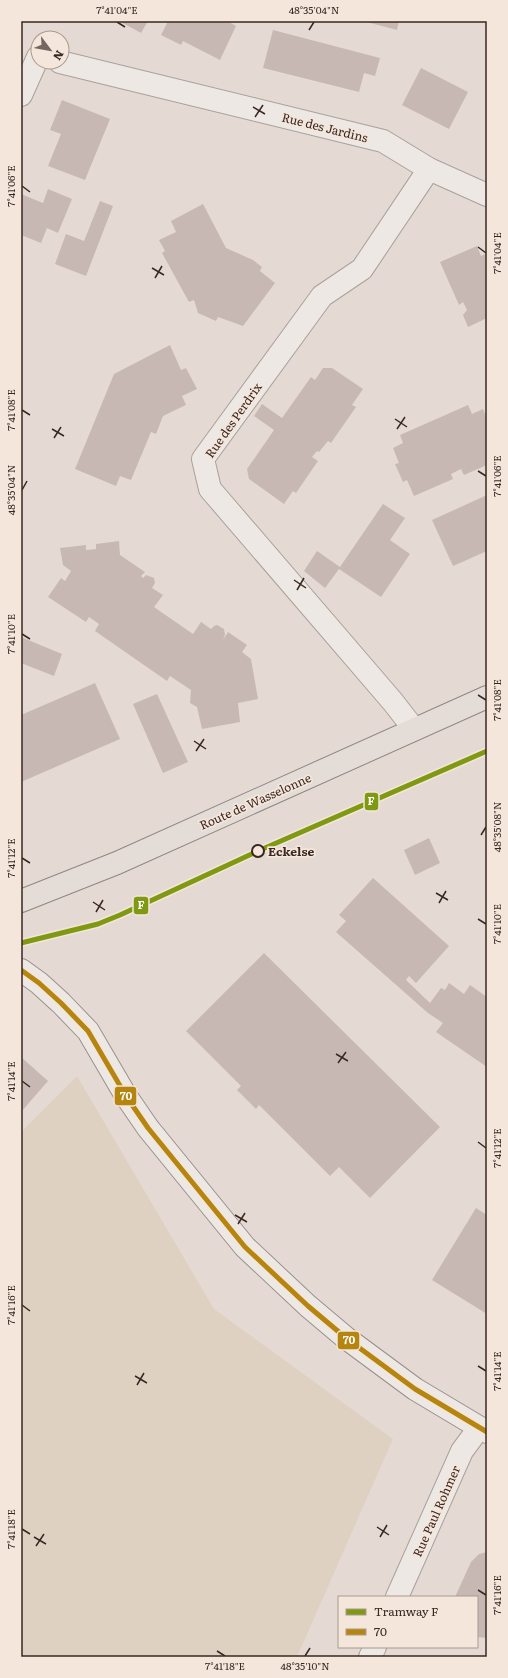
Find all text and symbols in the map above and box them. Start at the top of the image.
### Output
text: 7°41'04"E [96,2,138,17]
text: 48°35'04"N [289,2,339,17]
north arrow [30,30,70,70]
text: N [50,48,69,64]
street label: Rue des Jardins [280,108,371,147]
text: 7°41'06"E [3,165,18,207]
text: 7°41'04"E [489,232,504,274]
street label: Rue des Perdrix [200,379,266,461]
text: 7°41'08"E [3,389,18,431]
text: 7°41'06"E [489,455,504,497]
text: 48°35'04"N [3,465,18,515]
text: 7°41'10"E [3,614,18,654]
text: 7°41'08"E [489,679,504,721]
street label: Route de Wasselonne [196,768,314,834]
line badge: F [364,792,379,811]
text: F [367,792,375,808]
text: 48°35'08"N [489,802,504,852]
text: 7°41'12"E [3,838,18,878]
place label: Eckelse [268,842,314,860]
marker: Eckelse [251,844,265,858]
line badge: F [133,896,149,915]
text: F [137,896,145,912]
text: 7°41'10"E [489,904,504,944]
text: 7°41'14"E [3,1061,18,1101]
line badge: 70 [114,1086,137,1106]
text: 70 [120,1087,133,1103]
text: 7°41'12"E [489,1128,504,1168]
text: 7°41'16"E [3,1285,18,1325]
line badge: 70 [337,1331,360,1350]
text: 70 [343,1331,356,1347]
text: 7°41'14"E [489,1351,504,1391]
street label: Rue Paul Rohmer [408,1462,464,1560]
text: 7°41'18"E [3,1509,18,1549]
text: 7°41'16"E [489,1575,504,1615]
legend [338,1596,478,1648]
text: Tramway F [374,1602,438,1620]
text: 70 [374,1622,387,1640]
text: 7°41'18"E [205,1658,245,1673]
text: 48°35'10"N [280,1658,330,1673]

